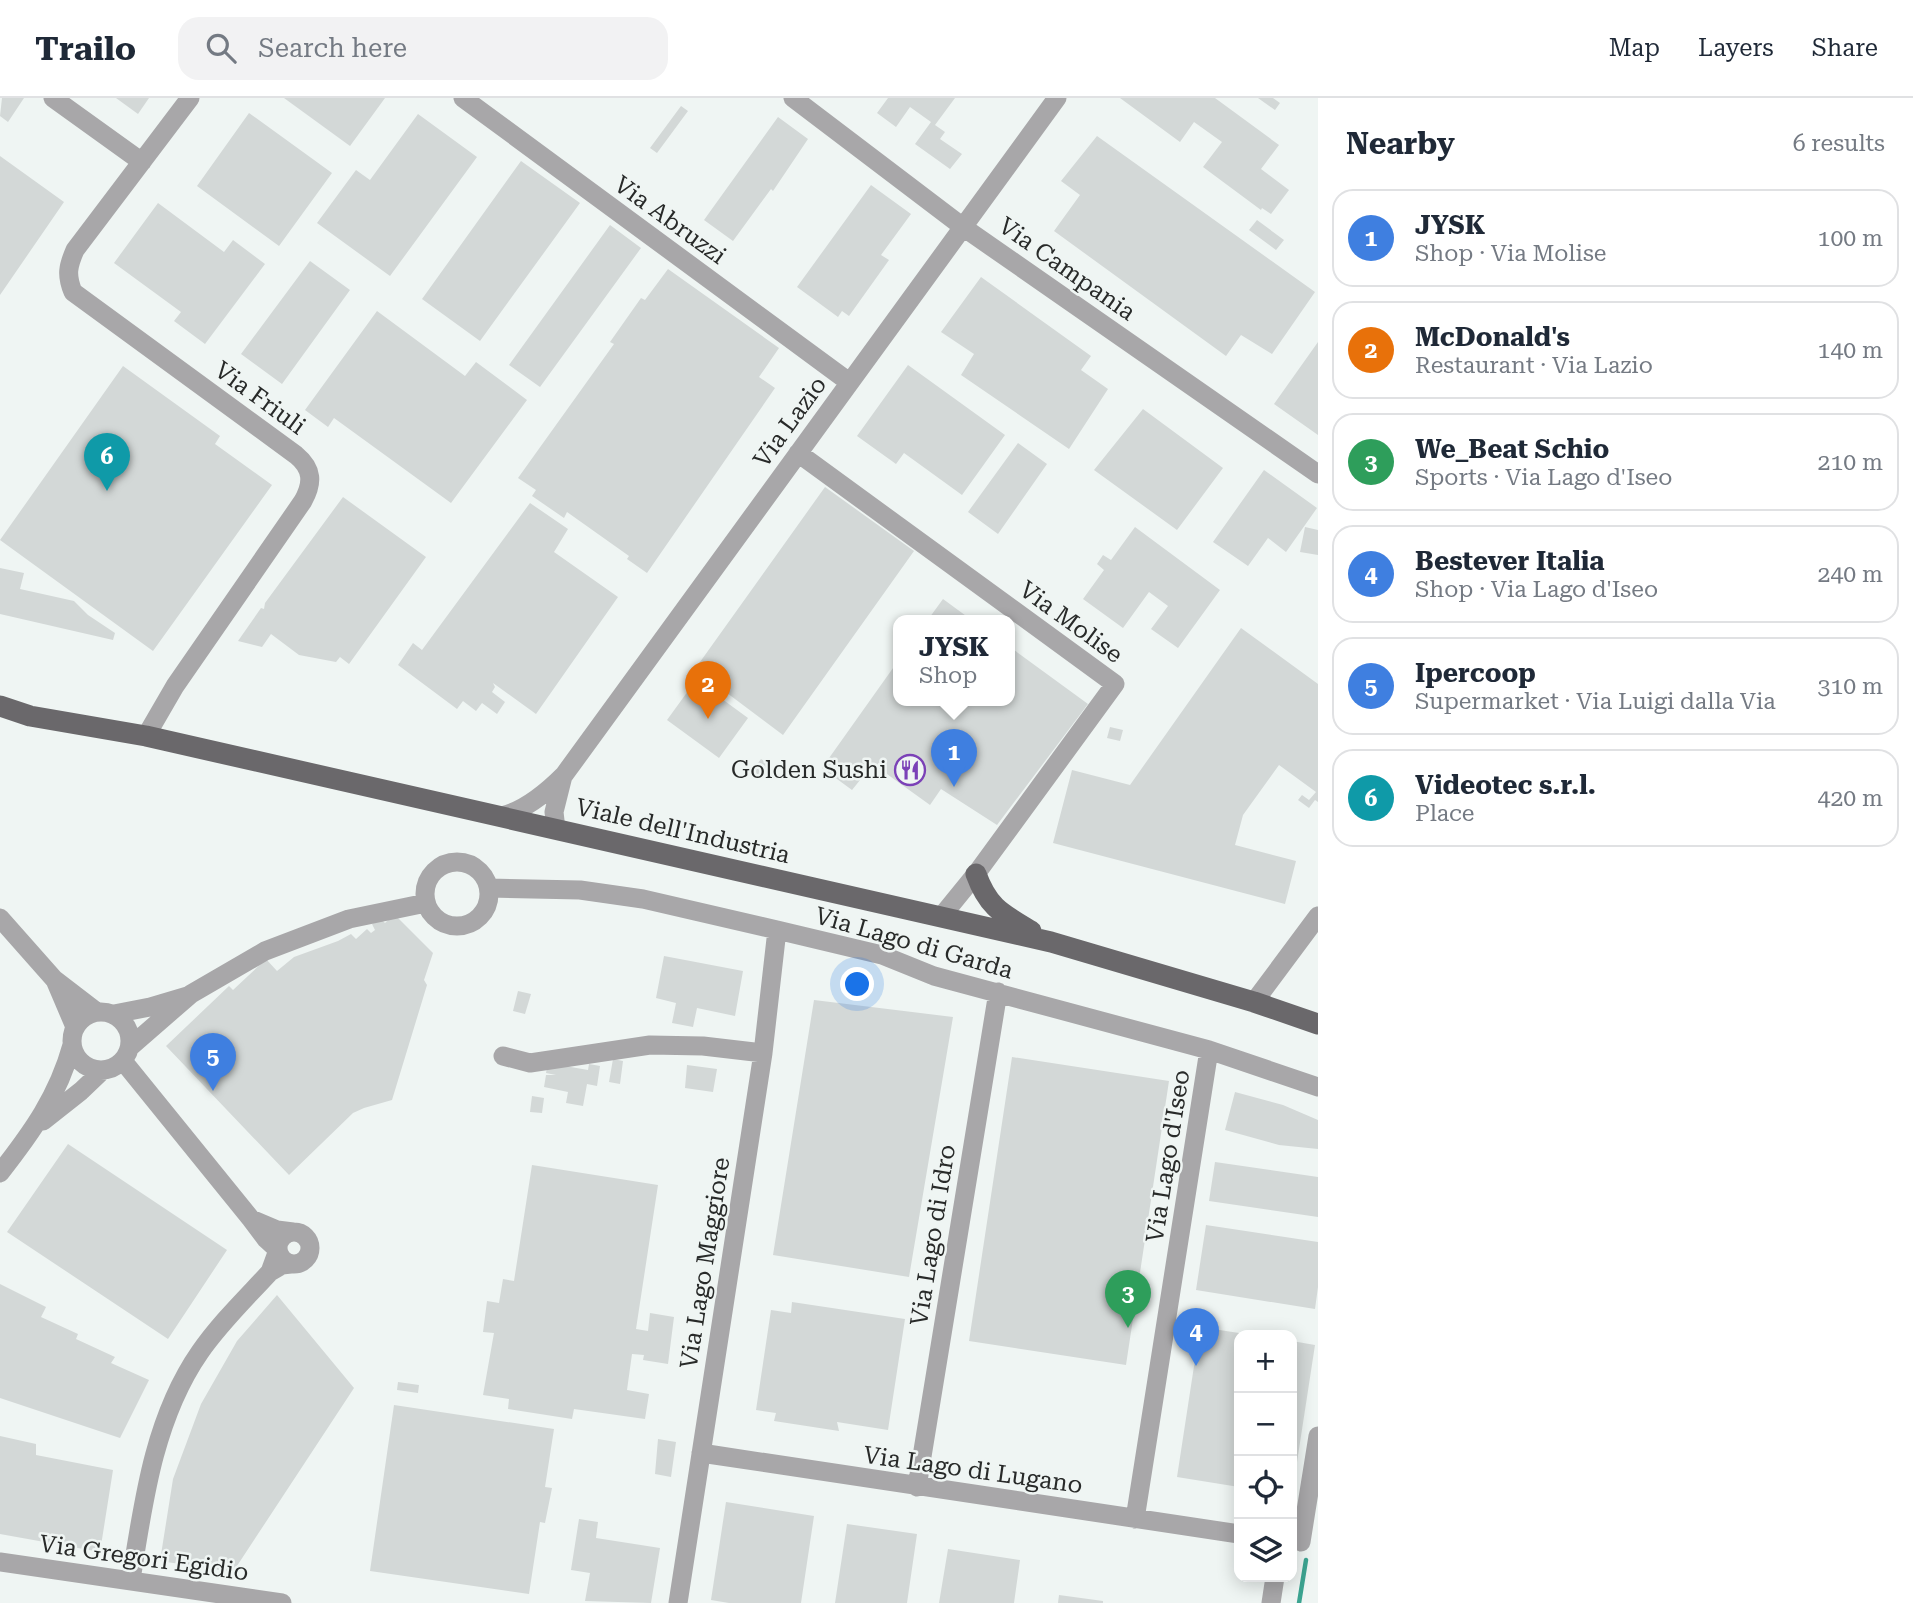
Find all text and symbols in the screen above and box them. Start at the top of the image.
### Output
search box [178,17,668,80]
text: Trailo [35,29,136,68]
icon: search [202,29,240,67]
text: Search here [258,33,407,63]
text: Map [1609,34,1660,62]
text: Layers [1698,34,1774,62]
text: Share [1812,34,1878,62]
text: Nearby [1346,126,1455,161]
text: 6 results [1793,130,1885,157]
street label: Via Abruzzi [609,170,732,270]
text: JYSK [1415,210,1485,240]
street label: Via Campania [993,212,1141,326]
text: 1 [1365,225,1377,252]
text: 100 m [1818,225,1883,252]
text: Shop · Via Molise [1415,240,1606,267]
text: McDonald's [1415,322,1570,352]
text: 2 [1365,337,1377,364]
text: 140 m [1818,337,1883,364]
text: Restaurant · Via Lazio [1415,352,1653,379]
street label: Via Friuli [209,356,311,440]
street label: Via Lazio [748,371,832,473]
pin: 6 [84,433,130,491]
text: We_Beat Schio [1415,434,1609,464]
text: 3 [1365,449,1377,476]
text: 210 m [1818,449,1883,476]
text: Sports · Via Lago d'Iseo [1415,464,1673,491]
text: Bestever Italia [1415,546,1605,576]
text: 4 [1365,561,1377,588]
text: 240 m [1818,561,1883,588]
street label: Via Molise [1014,575,1128,669]
text: Shop · Via Lago d'Iseo [1415,576,1658,603]
popup [893,615,1015,706]
text: JYSK [919,632,989,662]
text: Ipercoop [1415,658,1536,688]
pin: 2 [685,661,731,719]
text: Shop [919,662,977,689]
text: 5 [1365,673,1377,700]
text: 310 m [1818,673,1883,700]
text: Supermarket · Via Luigi dalla Via [1415,688,1776,715]
pin: 1 [931,729,977,787]
restaurant icon: Golden Sushi [893,753,927,787]
place label: Golden Sushi [731,756,887,784]
text: Videotec s.r.l. [1415,770,1596,800]
text: 6 [1365,785,1377,812]
text: 420 m [1818,785,1883,812]
street label: Viale dell'Industria [573,793,793,869]
text: Place [1415,800,1474,827]
street label: Via Lago di Garda [812,901,1016,985]
your location [840,967,874,1001]
pin: 5 [190,1033,236,1091]
street label: Via Lago d'Iseo [1141,1068,1195,1244]
street label: Via Lago di Idro [905,1142,961,1328]
street label: Via Lago Maggiore [674,1155,736,1371]
pin: 3 [1105,1270,1151,1328]
pin: 4 [1173,1308,1219,1366]
map controls [1234,1330,1297,1582]
button: + [1234,1330,1297,1393]
button: − [1234,1393,1297,1456]
street label: Via Lago di Lugano [862,1441,1084,1499]
button: locate [1234,1456,1297,1519]
button: layers [1234,1519,1297,1582]
street label: Via Gregori Egidio [38,1529,250,1587]

